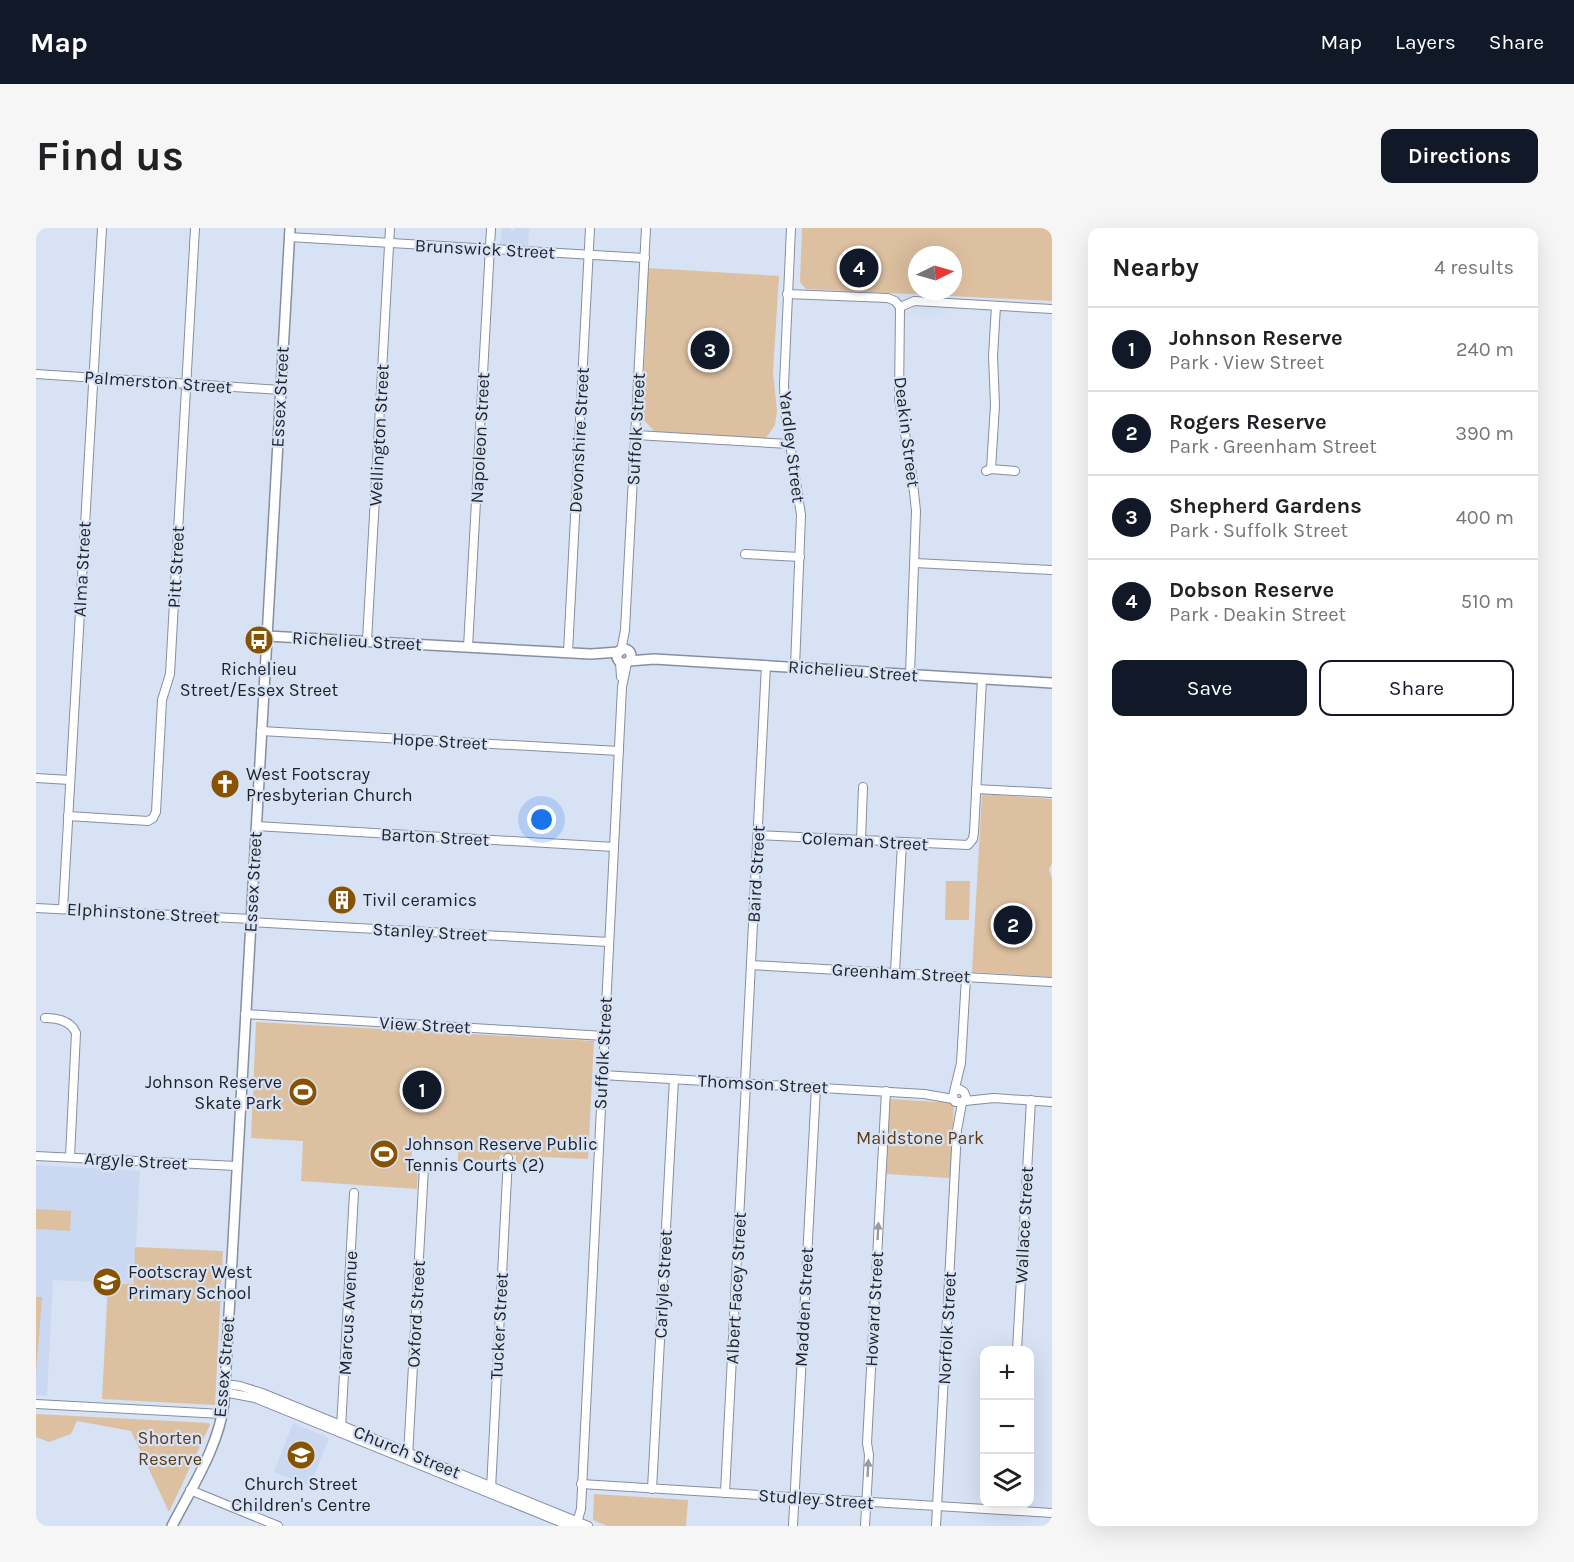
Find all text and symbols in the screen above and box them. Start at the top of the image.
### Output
text: Map [30,26,88,59]
text: Map [1320,30,1362,54]
text: Layers [1395,30,1456,54]
text: Share [1489,30,1544,54]
button: Directions [1381,129,1538,183]
text: Find us [36,131,184,181]
street label: Brunswick Street [414,234,556,264]
pin: 4 [840,246,878,291]
north arrow [908,246,962,300]
text: Nearby [1112,252,1199,283]
text: 4 results [1434,256,1514,279]
text: Johnson Reserve [1169,325,1343,351]
pin: 3 [690,328,730,372]
text: 1 [1128,338,1135,361]
text: 240 m [1456,338,1514,361]
street label: Essex Street [266,346,294,448]
text: Park · View Street [1169,351,1324,374]
street label: Wellington Street [364,363,394,507]
street label: Palmerston Street [83,366,233,398]
street label: Devonshire Street [564,366,594,513]
street label: Napoleon Street [466,372,494,504]
street label: Suffolk Street [622,372,650,486]
street label: Deakin Street [889,376,925,489]
street label: Yardley Street [774,390,810,504]
text: Rogers Reserve [1169,409,1327,435]
text: 2 [1125,422,1138,445]
text: 390 m [1455,422,1514,445]
text: Park · Greenham Street [1169,435,1377,458]
text: Shepherd Gardens [1169,493,1362,519]
text: 3 [1125,506,1138,529]
text: 400 m [1456,506,1514,529]
text: Park · Suffolk Street [1169,519,1348,542]
street label: Alma Street [69,520,96,617]
street label: Pitt Street [163,525,189,609]
text: Dobson Reserve [1169,577,1334,603]
text: 4 [1126,590,1137,613]
text: 510 m [1461,590,1514,613]
text: Park · Deakin Street [1169,603,1346,626]
bus stop icon: Richelieu Street/Essex Street [243,624,275,656]
street label: Richelieu Street [292,627,423,655]
street label: Richelieu Street [787,655,919,687]
place label: Richelieu Street/Essex Street [180,658,338,701]
button: Save [1112,660,1307,716]
button: Share [1319,660,1514,716]
street label: Hope Street [392,728,488,754]
place label: West Footscray Presbyterian Church [246,763,413,806]
church icon: West Footscray Presbyterian Church [209,768,241,800]
your location [527,805,556,834]
street label: Barton Street [380,823,490,851]
street label: Baird Street [742,825,770,923]
street label: Coleman Street [801,827,929,855]
street label: Essex Street [239,831,267,933]
building icon: Tivil ceramics [326,884,358,916]
place label: Tivil ceramics [363,889,477,911]
street label: Elphinstone Street [66,898,220,928]
pin: 2 [994,902,1032,948]
street label: Stanley Street [372,918,488,946]
street label: Greenham Street [831,958,971,988]
street label: Suffolk Street [589,996,617,1110]
street label: View Street [379,1012,471,1038]
pin: 1 [402,1068,442,1112]
street label: Thomson Street [697,1070,829,1098]
place label: Johnson Reserve Skate Park [145,1071,282,1114]
sports icon: Johnson Reserve Skate Park [287,1076,319,1108]
park label: Maidstone Park [856,1127,984,1149]
place label: Johnson Reserve Public Tennis Courts (2) [405,1133,598,1176]
sports icon: Johnson Reserve Public Tennis Courts (2) [368,1138,400,1170]
street label: Argyle Street [84,1147,188,1175]
street label: Wallace Street [1010,1165,1038,1284]
street label: Albert Facey Street [721,1211,751,1365]
one-way arrow [874,1221,883,1240]
street label: Carlyle Street [649,1229,677,1339]
street label: Madden Street [790,1246,818,1368]
street label: Marcus Avenue [334,1250,362,1376]
street label: Howard Street [860,1250,888,1367]
street label: Oxford Street [402,1259,430,1368]
place label: Footscray West Primary School [128,1261,252,1304]
school or university icon: Footscray West Primary School [91,1266,123,1298]
street label: Norfolk Street [933,1271,961,1385]
street label: Tucker Street [485,1272,513,1380]
street label: Essex Street [209,1315,239,1418]
map controls [980,1346,1034,1508]
button: + [980,1346,1034,1400]
button: − [980,1400,1034,1454]
street label: Church Street [350,1421,464,1483]
park label: Shorten Reserve [138,1427,202,1470]
school or university icon: Church Street Children's Centre [285,1439,317,1471]
button: layers [980,1454,1034,1508]
one-way arrow [864,1458,873,1477]
place label: Church Street Children's Centre [231,1473,371,1516]
street label: Studley Street [758,1484,875,1514]

